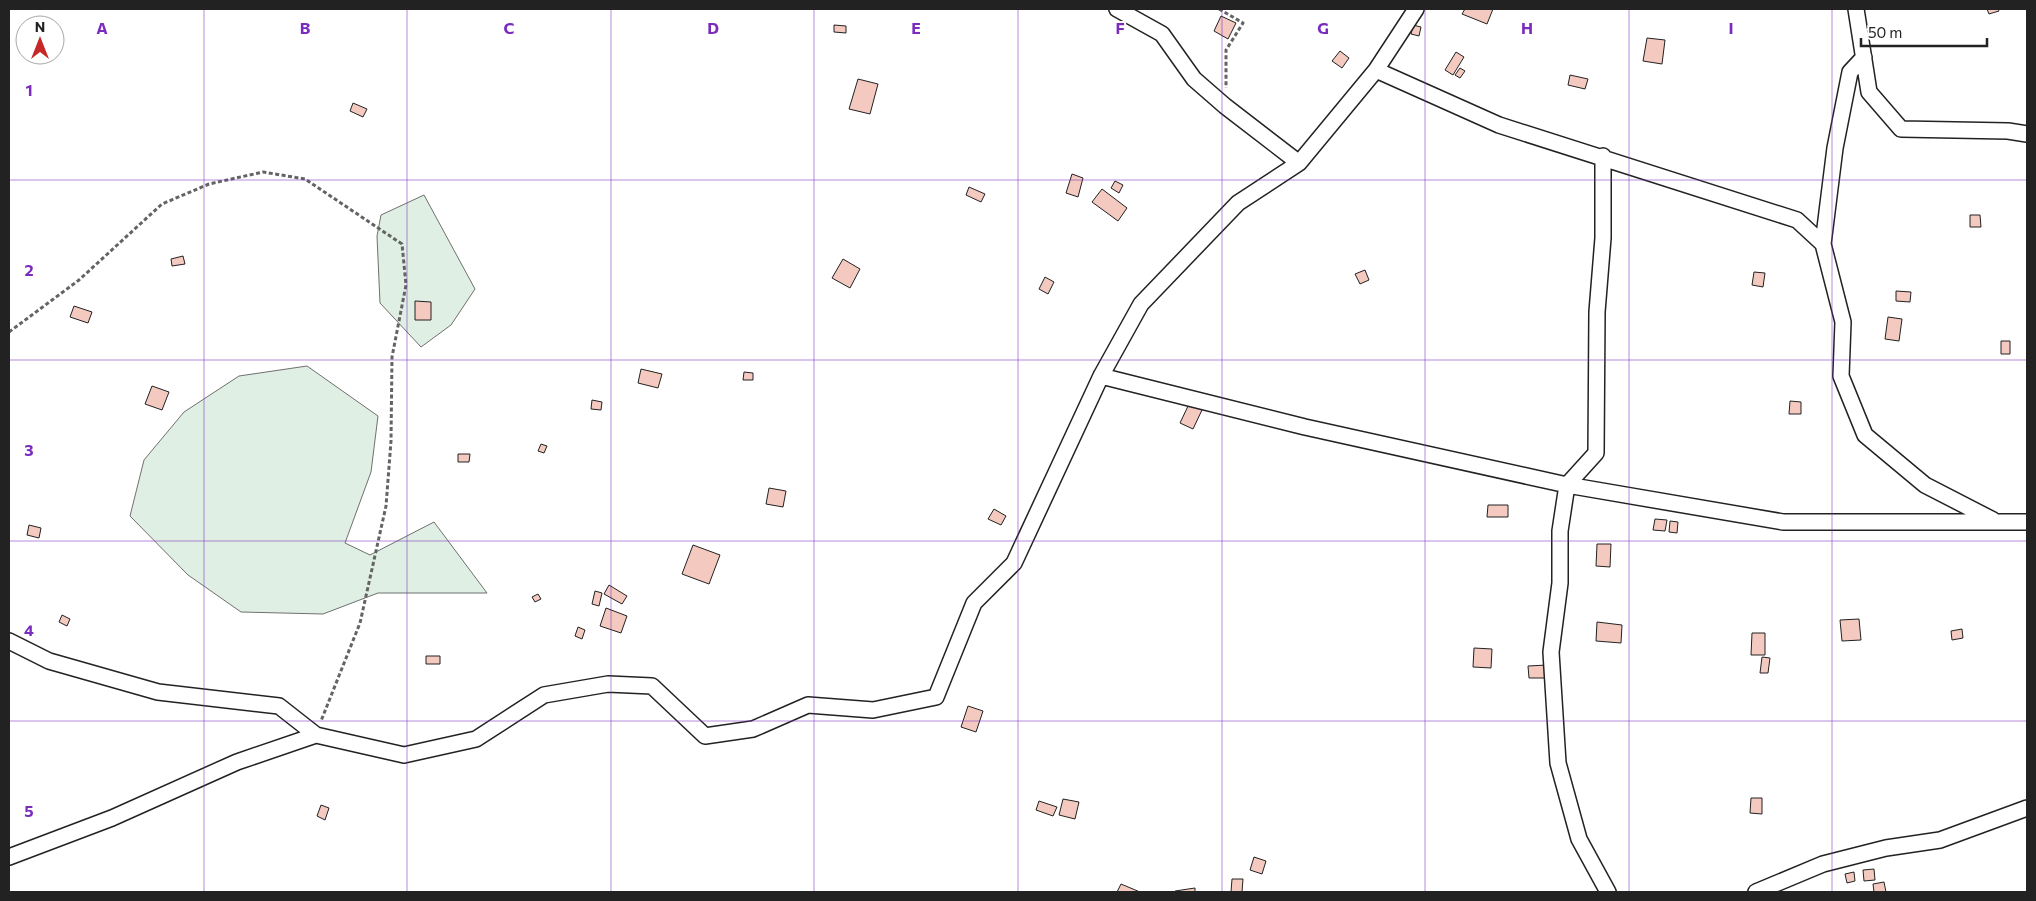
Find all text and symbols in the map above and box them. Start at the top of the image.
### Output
north arrow [15,15,65,65]
scale bar [1861,15,1987,47]
text: N [35,18,45,35]
text: A [96,18,108,37]
text: B [300,18,311,37]
text: C [504,18,515,37]
text: D [707,18,719,37]
text: E [911,18,921,37]
text: F [1115,18,1125,37]
text: G [1317,18,1329,37]
text: H [1521,18,1533,37]
text: I [1728,18,1734,37]
text: 50 m [1868,23,1902,41]
text: 1 [25,80,33,99]
text: 2 [24,260,34,279]
text: 3 [24,440,34,459]
text: 4 [24,620,34,639]
text: 5 [24,801,34,820]

